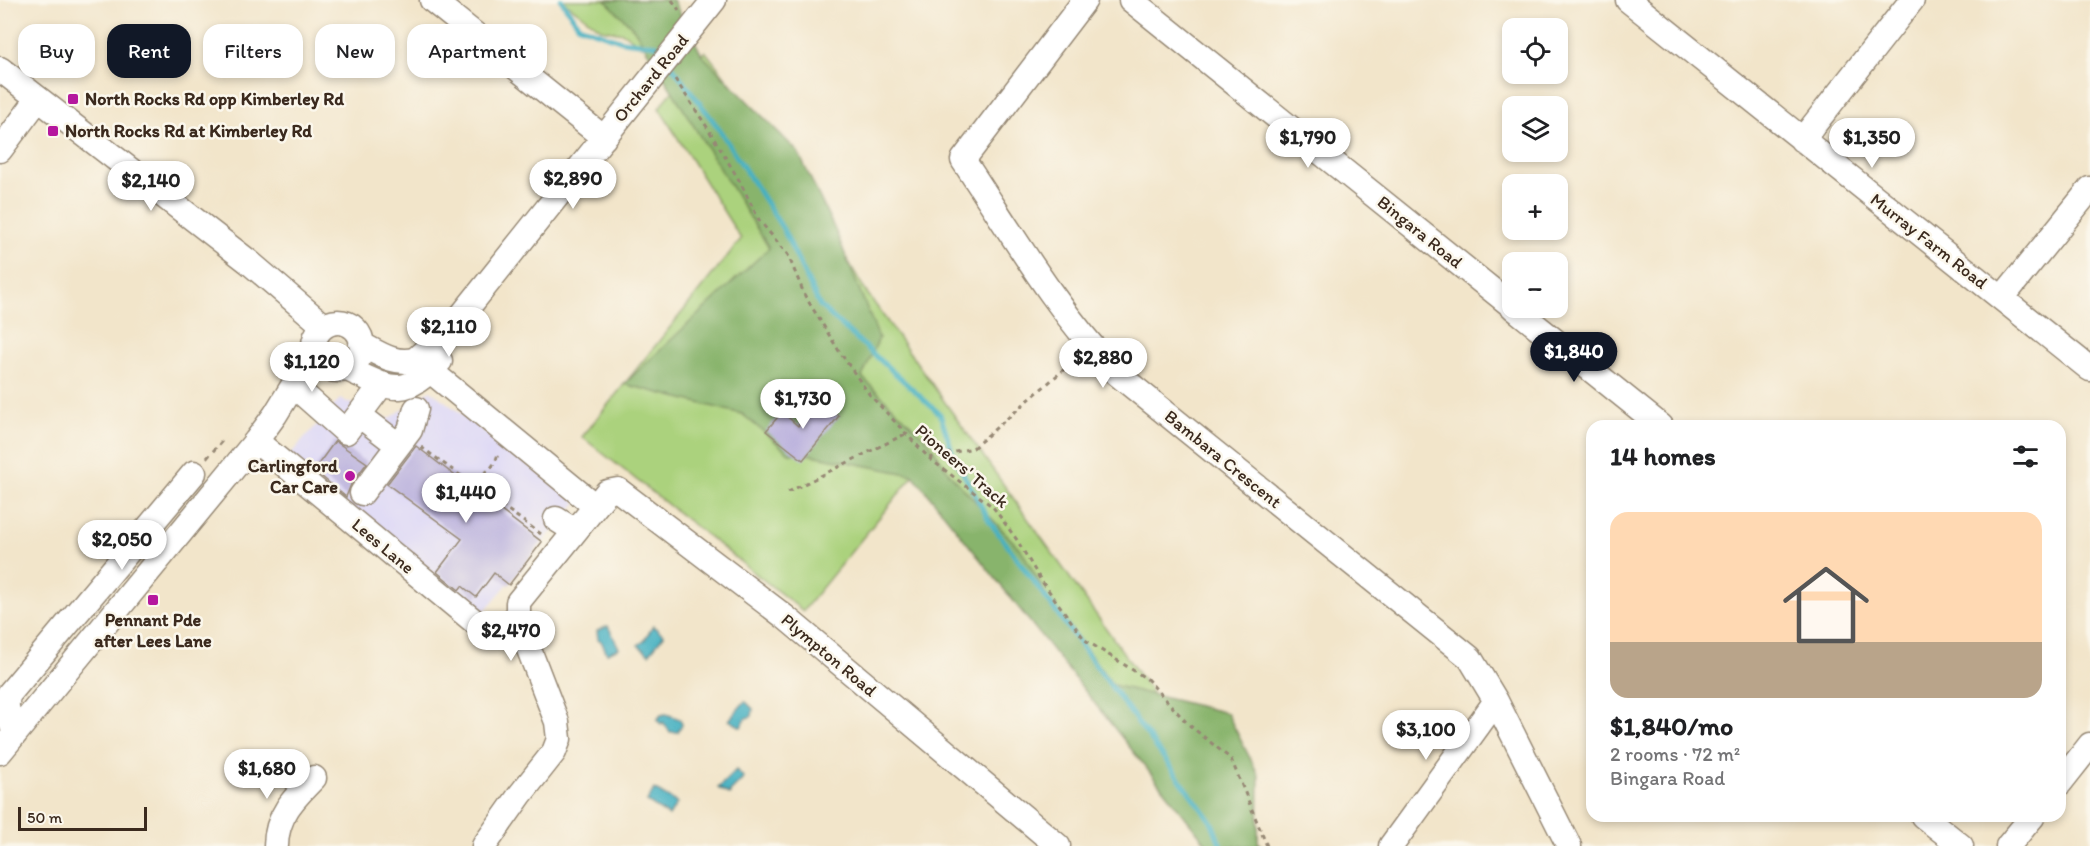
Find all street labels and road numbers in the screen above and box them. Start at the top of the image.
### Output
street label: Orchard Road [609,29,693,127]
street label: Murray Farm Road [1866,188,1992,294]
street label: Bingara Road [1373,191,1467,273]
street label: Bambara Crescent [1160,405,1286,513]
street label: Pioneers' Track [911,419,1014,513]
street label: Lees Lane [347,513,419,579]
street label: Plympton Road [777,609,881,701]

